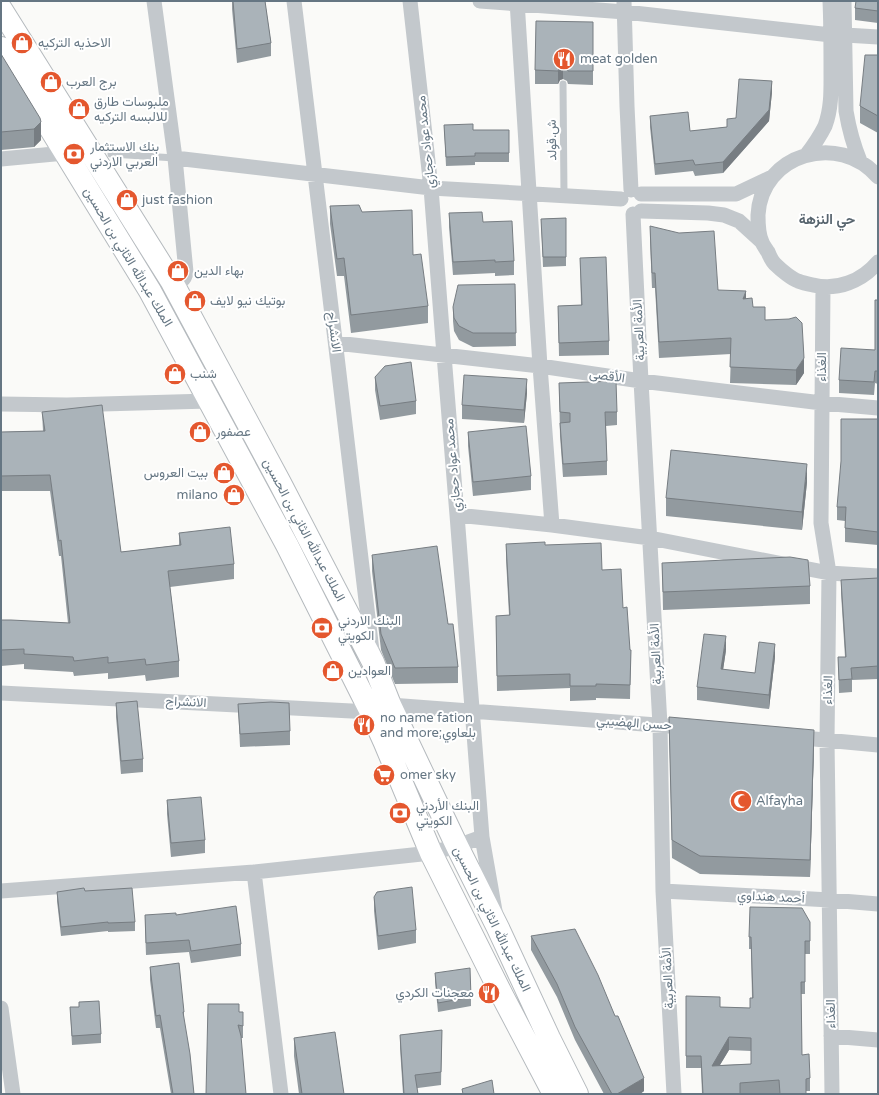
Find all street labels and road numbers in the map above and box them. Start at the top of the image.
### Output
street label: محمد عواد حجازي [413,94,441,189]
street label: ش.قولد [544,119,560,161]
street label: الملك عبدالله الثاني بن الحسين [78,184,176,331]
street label: الأمة العربية [629,299,649,361]
street label: الانشراح [323,311,344,353]
street label: الغذاء [814,352,830,382]
street label: الأقصى [588,366,626,386]
street label: محمد عواد حجازي [441,418,467,512]
street label: الملك عبدالله الثاني بن الحسين [258,456,349,605]
street label: الأمة العربية [646,623,666,685]
street label: الغذاء [820,675,836,705]
street label: الانشراح [165,693,207,712]
street label: حسن الهضيبي [596,712,673,736]
street label: الملك عبدالله الثاني بن الحسين [448,844,534,995]
street label: أحمد هنداوي [737,887,805,909]
street label: الأمة العربية [658,947,678,1009]
street label: الغذاء [823,999,839,1029]

